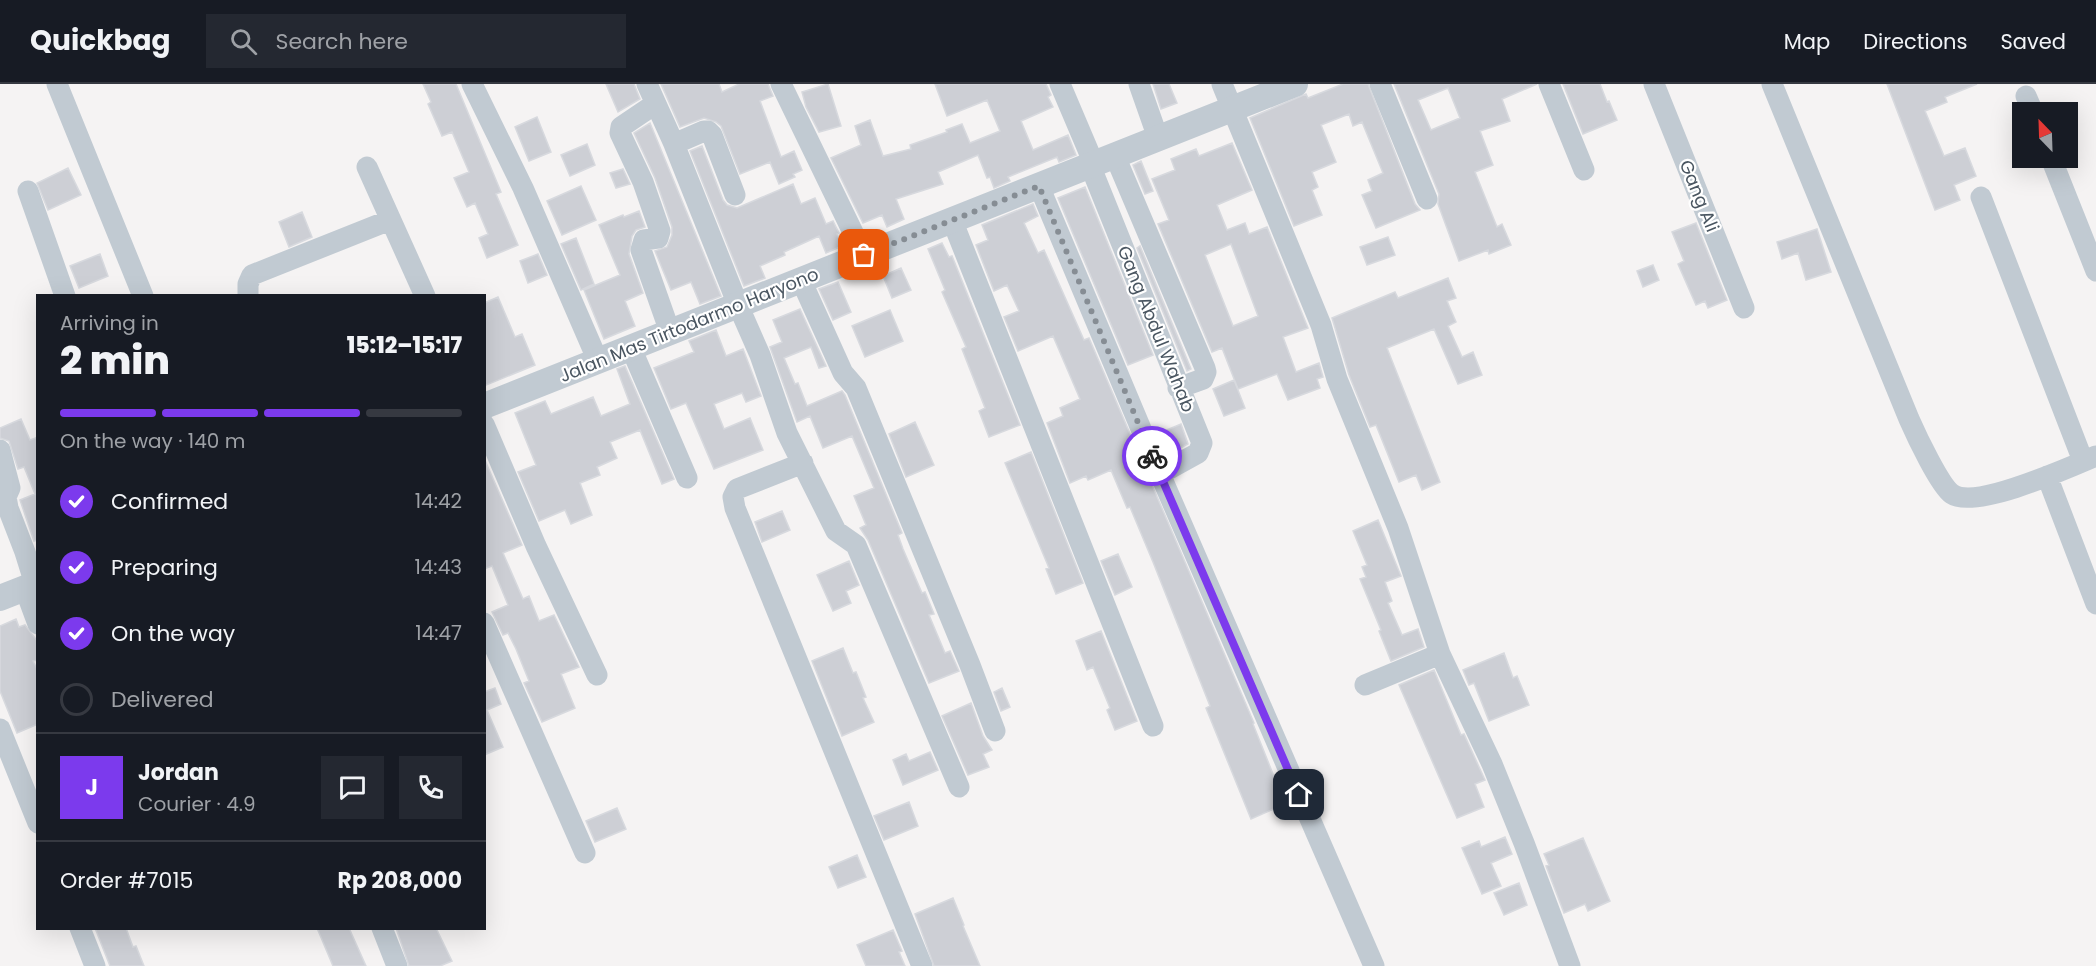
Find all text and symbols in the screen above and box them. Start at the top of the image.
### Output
search box [206,14,626,68]
text: Quickbag [30,21,170,60]
icon: search [227,25,260,58]
text: Search here [275,26,408,57]
text: Map [1784,27,1830,56]
text: Directions [1863,27,1967,56]
text: Saved [2000,27,2066,56]
north arrow [2012,102,2078,168]
map controls [2012,102,2078,168]
street label: Gang Ali [1674,156,1725,236]
pin [838,229,889,280]
icon: bag [847,238,880,271]
street label: Gang Abdul Wahab [1112,242,1201,416]
street label: Jalan Mas Tirtodarmo Haryono [556,261,822,388]
text: Arriving in [60,309,159,337]
text: 15:12–15:17 [347,330,462,361]
text: 2 min [60,333,170,388]
courier [1122,426,1182,486]
text: On the way · 140 m [60,427,245,455]
icon: bike [1136,440,1169,473]
icon: check [60,485,93,518]
text: Confirmed [111,486,228,517]
text: 14:42 [415,487,462,515]
icon: check [60,551,93,584]
text: Preparing [111,552,218,583]
text: 14:43 [414,553,462,581]
icon: check [60,617,93,650]
text: On the way [111,618,235,649]
text: 14:47 [415,619,462,647]
text: Delivered [111,684,214,715]
button: chat [321,756,384,819]
button: phone [399,756,462,819]
text: Jordan [138,757,219,788]
pin [1273,769,1324,820]
text: J [85,772,98,803]
icon: home [1282,778,1315,811]
text: Courier · 4.9 [138,790,256,818]
text: Order #7015 [60,865,193,896]
text: Rp 208,000 [338,865,462,896]

